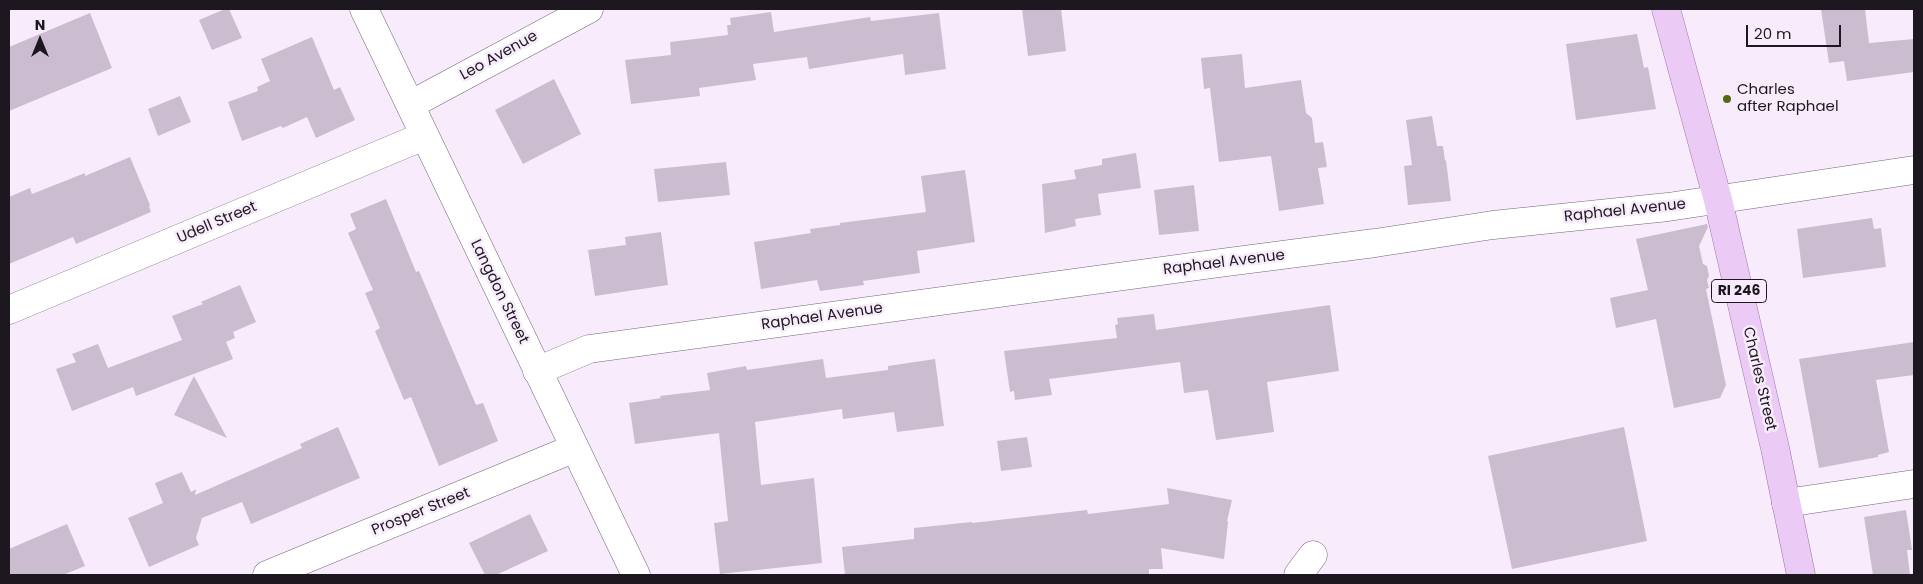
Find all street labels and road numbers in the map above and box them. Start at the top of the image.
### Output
street label: Leo Avenue [457,27,541,85]
street label: Raphael Avenue [1563,196,1687,226]
street label: Udell Street [174,198,260,248]
street label: Langdon Street [466,237,532,347]
street label: Raphael Avenue [1162,247,1286,279]
road number: RI 246 [1712,280,1766,302]
street label: Raphael Avenue [760,300,884,334]
street label: Charles Street [1738,325,1780,433]
street label: Prosper Street [369,484,473,540]

